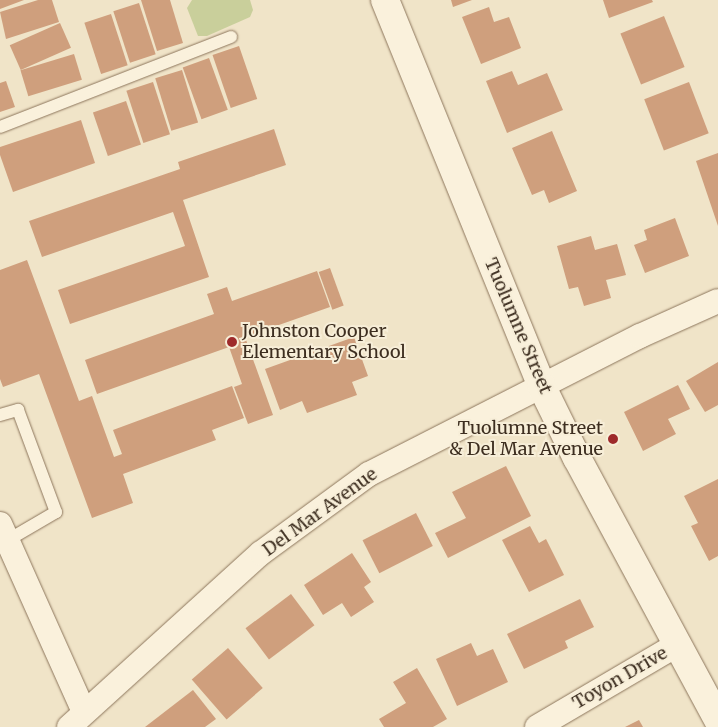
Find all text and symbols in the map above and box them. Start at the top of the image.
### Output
street label: Tuolumne Street [480,255,556,397]
place label: Johnston Cooper Elementary School [242,321,406,364]
marker: Johnston Cooper Elementary School [226,336,238,348]
place label: Tuolumne Street & Del Mar Avenue [449,418,603,460]
marker: Tuolumne Street & Del Mar Avenue [607,433,619,445]
street label: Del Mar Avenue [259,463,381,561]
street label: Toyon Drive [569,642,671,714]

